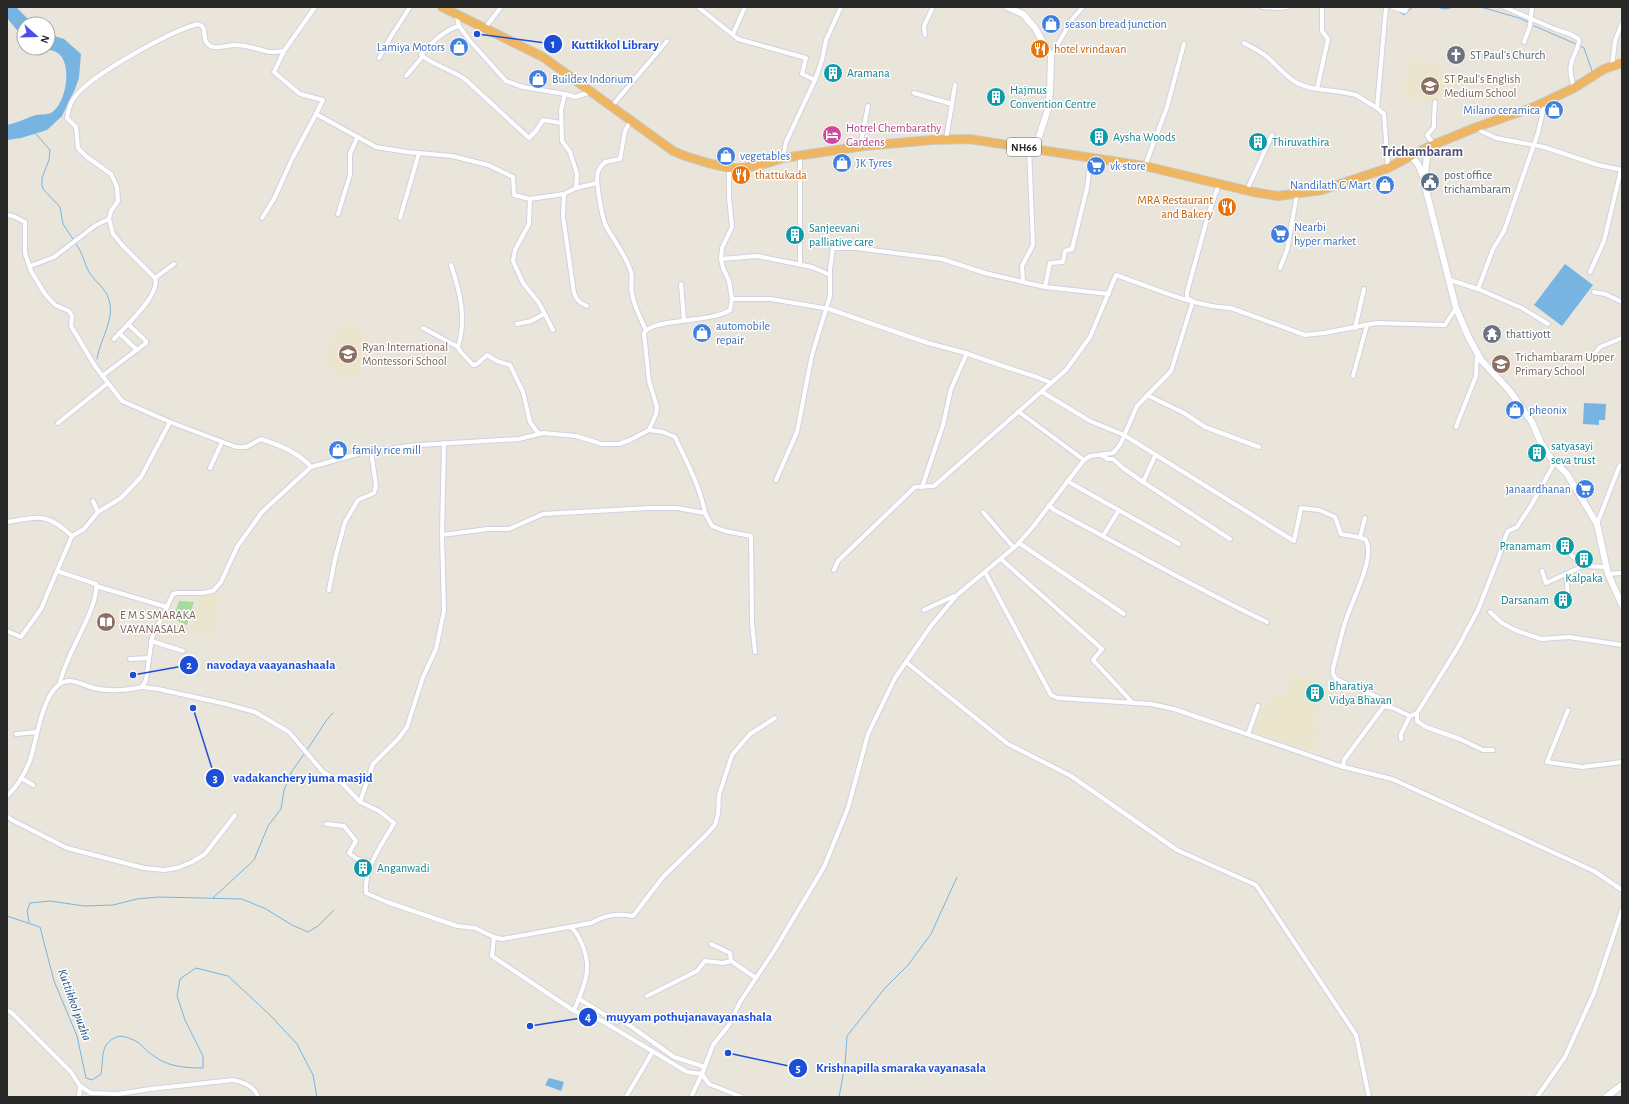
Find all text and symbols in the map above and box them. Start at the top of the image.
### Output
shop icon: season bread junction [1040,13,1062,35]
north arrow [16,16,56,56]
place label: season bread junction [1065,18,1167,31]
callout: Kuttikkol Library [543,32,667,57]
text: N [38,34,51,45]
shop icon: Lamiya Motors [448,36,470,58]
text: 1 [551,38,555,50]
restaurant icon: hotel vrindavan [1029,38,1051,60]
text: Kuttikkol Library [571,39,659,52]
place label: Lamiya Motors [377,41,445,54]
place label: hotel vrindavan [1054,43,1126,55]
church icon: ST Paul's Church [1445,44,1467,66]
place label: ST Paul's Church [1470,49,1546,61]
building icon: Aramana [822,62,844,84]
place label: Aramana [847,67,890,79]
shop icon: Buildex Indorium [527,68,549,90]
place label: Buildex Indorium [552,73,633,85]
place label: ST Paul's English Medium School [1444,73,1521,99]
school or university icon: ST Paul's English Medium School [1419,75,1441,97]
place label: Hajmus Convention Centre [1010,84,1096,110]
building icon: Hajmus Convention Centre [985,86,1007,108]
shop icon: Milano ceramica [1543,99,1565,121]
place label: Milano ceramica [1463,104,1540,116]
place label: Hotrel Chembarathy Gardens [846,122,942,148]
hotel icon: Hotrel Chembarathy Gardens [821,124,843,146]
building icon: Aysha Woods [1088,126,1110,148]
place label: Aysha Woods [1113,131,1176,144]
building icon: Thiruvathira [1247,131,1269,153]
place label: Thiruvathira [1272,136,1330,148]
road number: NH66 [1007,138,1041,156]
shop icon: vegetables [715,145,737,167]
district label: Trichambaram [1381,145,1463,159]
place label: vegetables [740,150,790,162]
shop icon: JK Tyres [831,152,853,174]
supermarket icon: vk store [1085,155,1107,177]
place label: JK Tyres [856,157,892,170]
place label: vk store [1110,160,1146,172]
restaurant icon: thattukada [730,164,752,186]
place label: thattukada [755,169,807,181]
place label: post office trichambaram [1444,169,1511,195]
public building icon: post office trichambaram [1419,171,1441,193]
shop icon: Nandilath G Mart [1374,174,1396,196]
place label: Nandilath G Mart [1290,179,1371,191]
place label: MRA Restaurant and Bakery [1137,194,1213,221]
restaurant icon: MRA Restaurant and Bakery [1216,196,1238,218]
place label: Nearbi hyper market [1294,221,1356,248]
place label: Sanjeevani palliative care [809,222,874,248]
supermarket icon: Nearbi hyper market [1269,223,1291,245]
building icon: Sanjeevani palliative care [784,224,806,246]
place label: automobile repair [716,320,770,346]
shop icon: automobile repair [691,322,713,344]
temple icon: thattiyott [1481,323,1503,345]
place label: thattiyott [1506,328,1551,341]
place label: Ryan International Montessori School [362,341,448,367]
school or university icon: Ryan International Montessori School [337,343,359,365]
place label: Trichambaram Upper Primary School [1515,351,1614,378]
school or university icon: Trichambaram Upper Primary School [1490,353,1512,375]
shop icon: pheonix [1504,399,1526,421]
place label: pheonix [1529,404,1567,416]
shop icon: family rice mill [327,439,349,461]
place label: satyasayi seva trust [1551,440,1596,466]
building icon: satyasayi seva trust [1526,442,1548,464]
place label: family rice mill [352,444,421,457]
supermarket icon: janaardhanan [1574,478,1596,500]
place label: janaardhanan [1506,483,1571,496]
building icon: Pranamam [1554,535,1576,557]
place label: Pranamam [1500,540,1551,552]
building icon: Kalpaka [1573,548,1595,570]
place label: Kalpaka [1565,572,1603,584]
building icon: Darsanam [1552,589,1574,611]
place label: Darsanam [1501,594,1549,606]
place label: E M S SMARAKA VAYANASALA [120,609,196,635]
library icon: E M S SMARAKA VAYANASALA [95,611,117,633]
callout: navodaya vaayanashaala [179,652,344,677]
text: 2 [186,659,192,671]
text: navodaya vaayanashaala [206,659,336,672]
place label: Bharatiya Vidya Bhavan [1329,680,1392,707]
building icon: Bharatiya Vidya Bhavan [1304,682,1326,704]
callout: vadakanchery juma masjid [205,765,381,790]
text: 3 [212,772,218,784]
text: vadakanchery juma masjid [233,772,373,785]
building icon: Anganwadi [352,857,374,879]
place label: Anganwadi [377,862,430,874]
water label: Kuttikkol puzha [55,967,93,1043]
callout: muyyam pothujanavayanashala [578,1004,780,1029]
text: 4 [585,1011,591,1023]
text: muyyam pothujanavayanashala [606,1011,772,1024]
callout: Krishnapilla smaraka vayanasala [788,1055,994,1080]
text: 5 [795,1062,801,1074]
text: Krishnapilla smaraka vayanasala [816,1062,986,1075]

